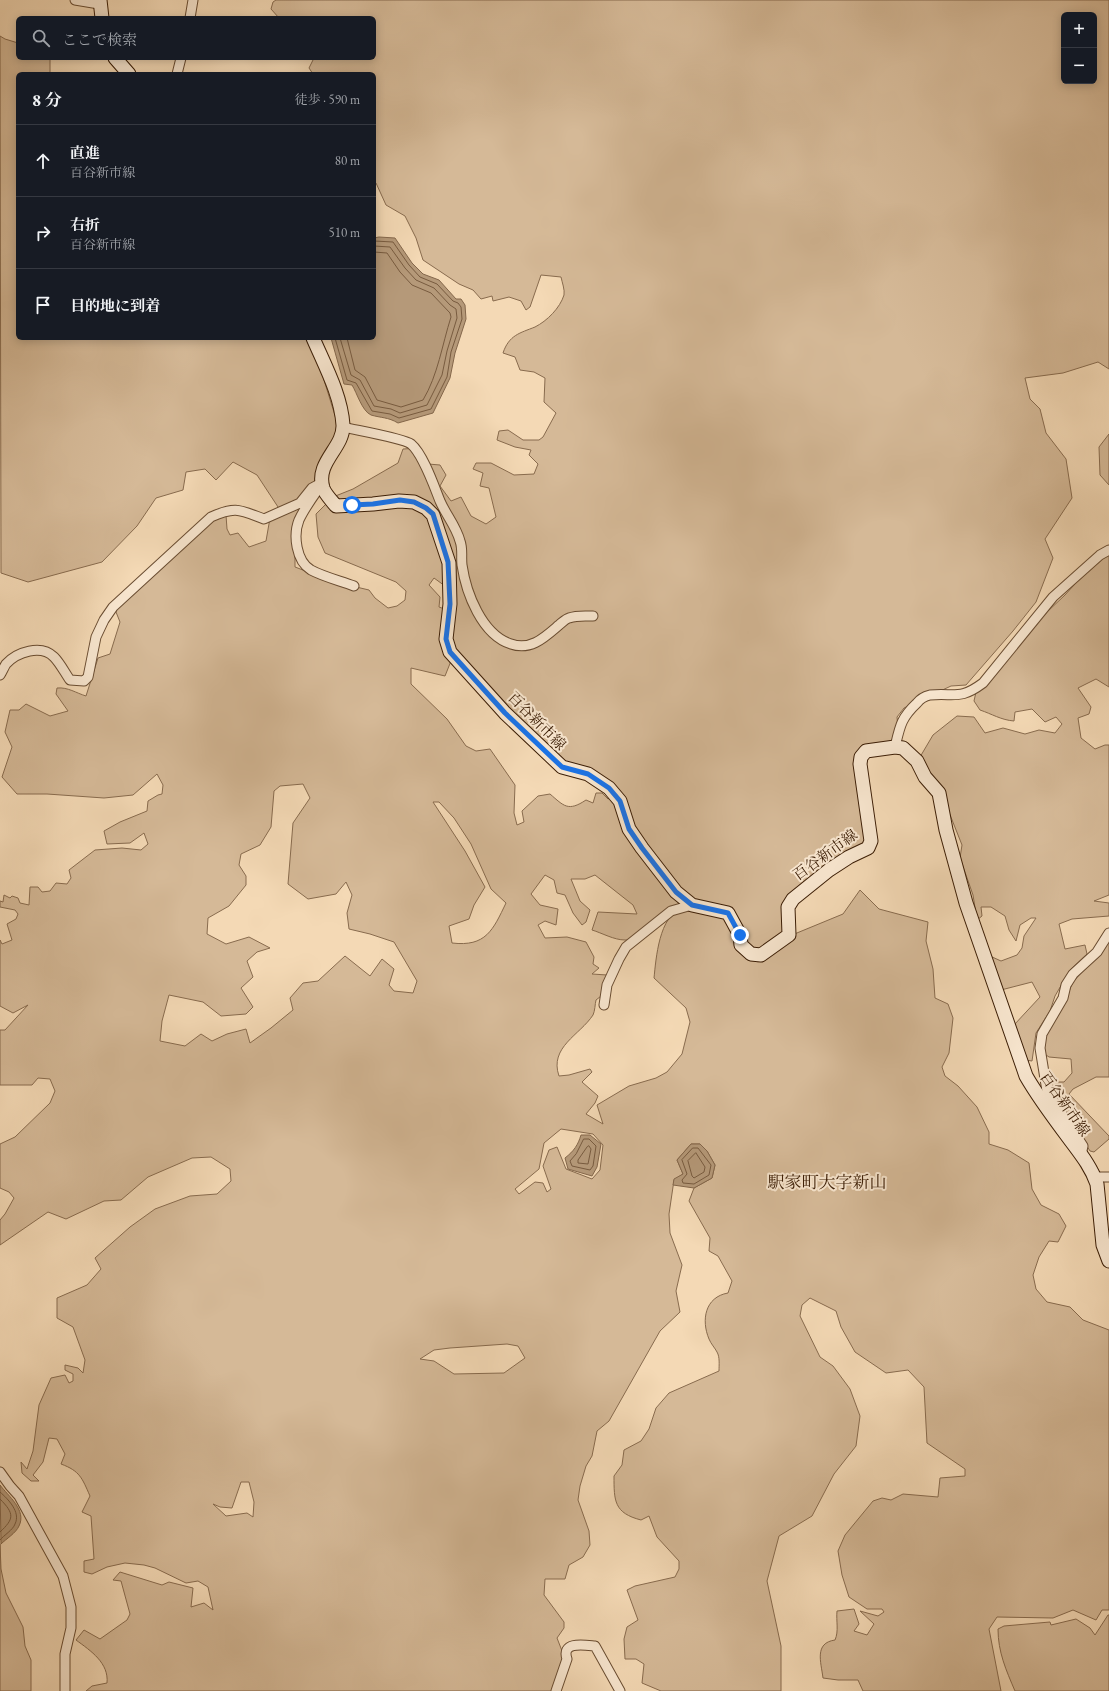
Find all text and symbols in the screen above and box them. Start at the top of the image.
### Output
map controls [1061,12,1097,84]
button: + [1061,12,1097,48]
search box [16,16,376,60]
icon: search [30,27,52,49]
text: ここで検索 [62,30,137,49]
button: − [1061,48,1097,84]
text: 8 分 [32,89,62,111]
text: 徒歩 · 590 m [295,91,360,108]
text: 直進 [70,143,100,162]
icon: ahead [32,150,54,172]
text: 80 m [335,152,360,169]
text: 百谷新市線 [70,164,135,181]
text: 右折 [70,215,100,234]
icon: right [32,222,54,244]
text: 510 m [329,224,360,241]
text: 百谷新市線 [70,236,135,253]
icon: arrive [32,294,54,316]
text: 目的地に到着 [70,296,160,315]
route start [343,496,361,514]
street label: 百谷新市線 [504,687,571,754]
street label: 百谷新市線 [789,825,861,884]
route end [731,926,749,944]
street label: 百谷新市線 [1036,1068,1095,1140]
district label: 駅家町大字新山 [768,1171,887,1193]

